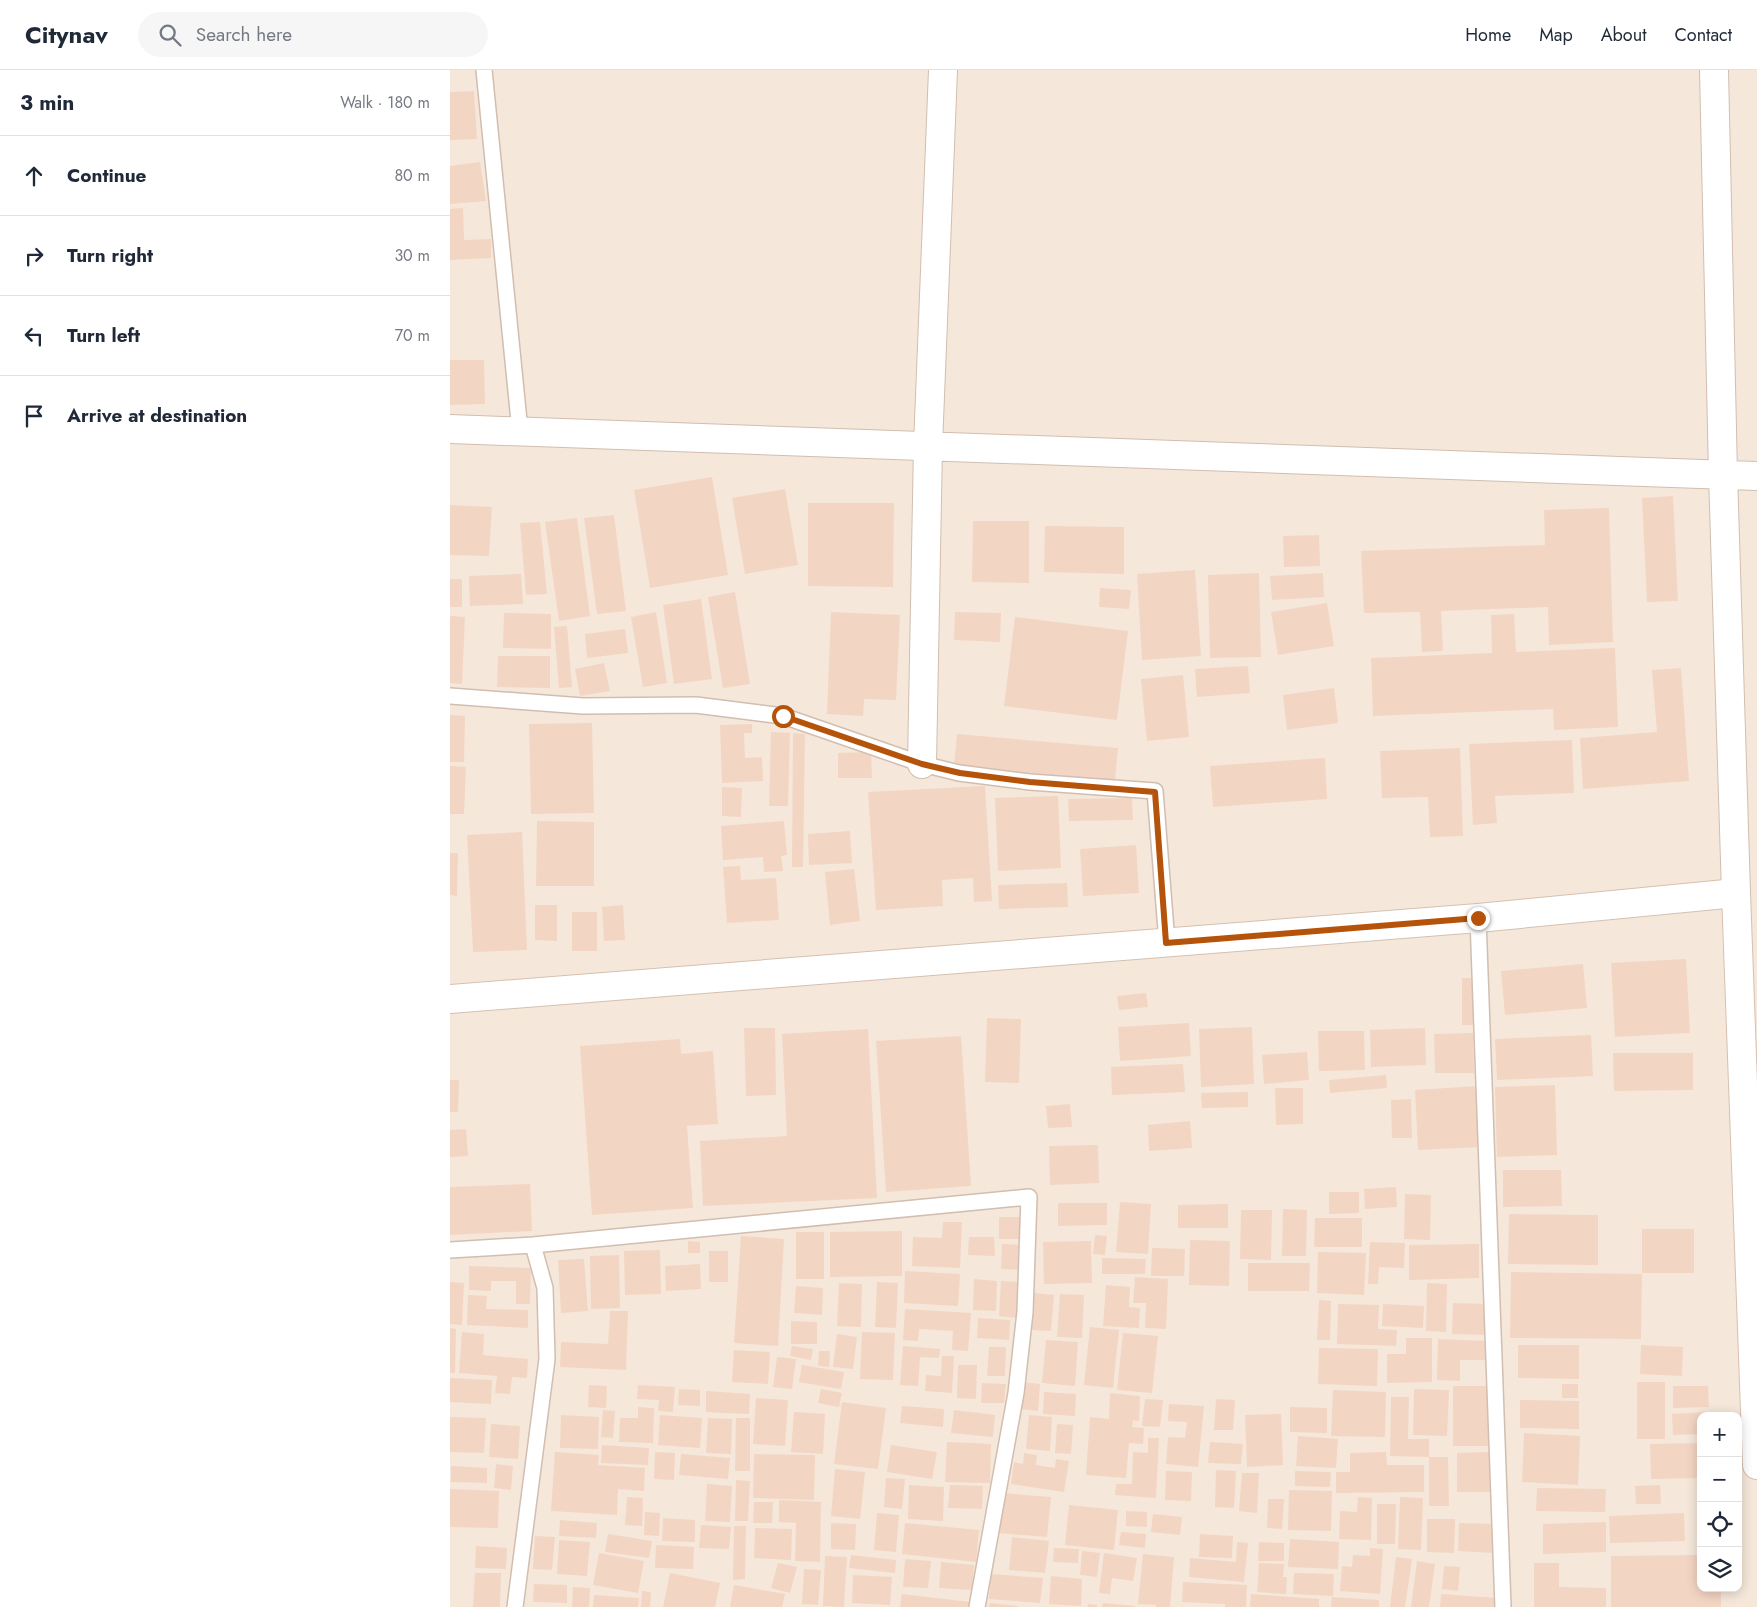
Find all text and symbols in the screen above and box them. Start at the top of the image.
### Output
search box [138,12,488,57]
text: Citynav [25,17,108,52]
icon: search [156,21,184,49]
text: Search here [196,21,292,48]
text: Home [1465,22,1511,48]
text: Map [1539,22,1573,48]
text: About [1601,22,1646,48]
text: Contact [1674,22,1732,48]
text: 3 min [20,88,74,118]
text: Walk · 180 m [340,91,430,114]
icon: ahead [20,162,48,190]
text: Continue [67,162,146,189]
text: 80 m [394,164,430,187]
icon: right [20,242,48,270]
text: Turn right [67,242,153,269]
text: 30 m [394,244,430,267]
icon: left [20,322,48,350]
text: Turn left [67,322,140,349]
text: 70 m [395,324,430,347]
icon: arrive [20,402,48,430]
text: Arrive at destination [67,402,247,429]
route start [772,705,795,728]
route end [1467,907,1490,930]
map controls [1697,1412,1742,1592]
button: + [1697,1412,1742,1457]
button: − [1697,1457,1742,1502]
button: locate [1697,1502,1742,1547]
button: layers [1697,1547,1742,1592]

